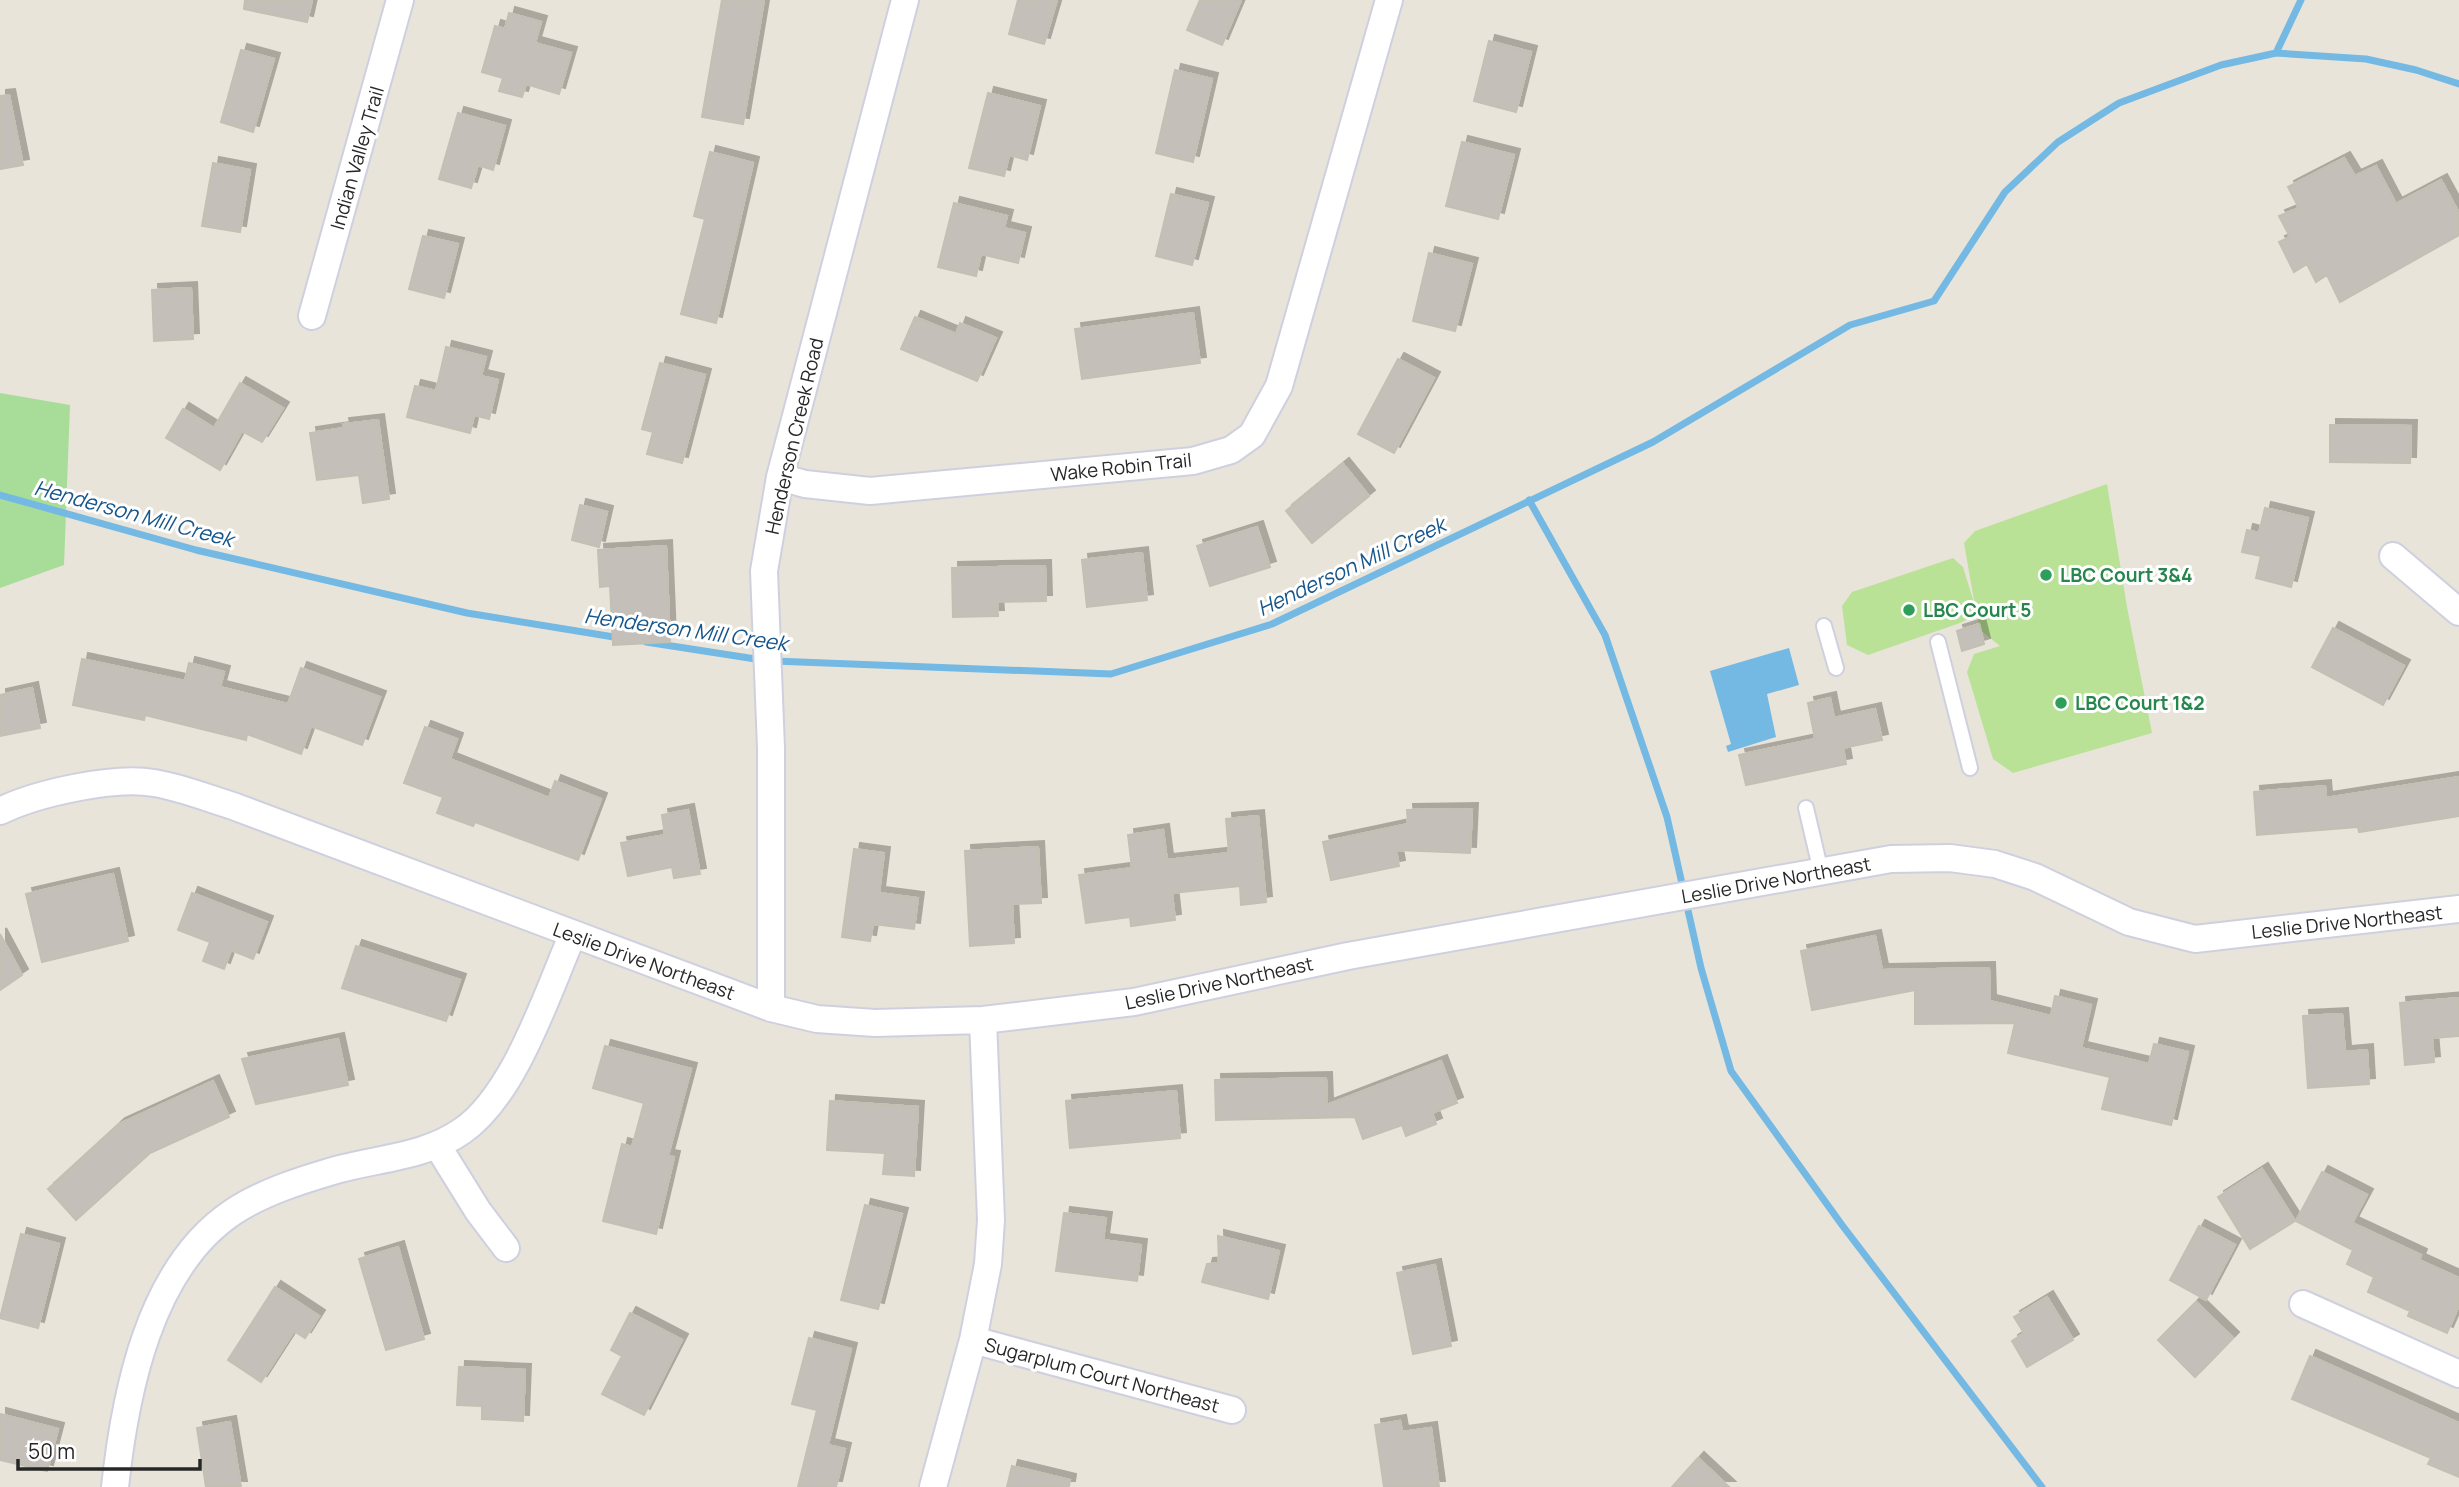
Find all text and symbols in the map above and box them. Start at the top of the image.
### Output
street label: Indian Valley Trail [324,83,390,233]
street label: Henderson Creek Road [759,335,829,537]
street label: Wake Robin Trail [1049,447,1193,487]
water label: Henderson Mill Creek [32,473,239,554]
water label: Henderson Mill Creek [1252,509,1452,622]
place label: LBC Court 3&4 [2060,562,2193,588]
marker: LBC Court 3&4 [2038,567,2054,583]
place label: LBC Court 5 [1923,597,2031,623]
water label: Henderson Mill Creek [583,601,792,657]
marker: LBC Court 5 [1901,602,1917,618]
place label: LBC Court 1&2 [2075,690,2205,716]
marker: LBC Court 1&2 [2053,695,2069,711]
street label: Leslie Drive Northeast [1679,851,1873,909]
street label: Leslie Drive Northeast [2250,899,2444,945]
street label: Leslie Drive Northeast [549,916,739,1006]
street label: Leslie Drive Northeast [1122,950,1316,1016]
street label: Sugarplum Court Northeast [982,1331,1222,1419]
scale bar [18,1428,200,1472]
text: 50 m [28,1437,75,1465]

